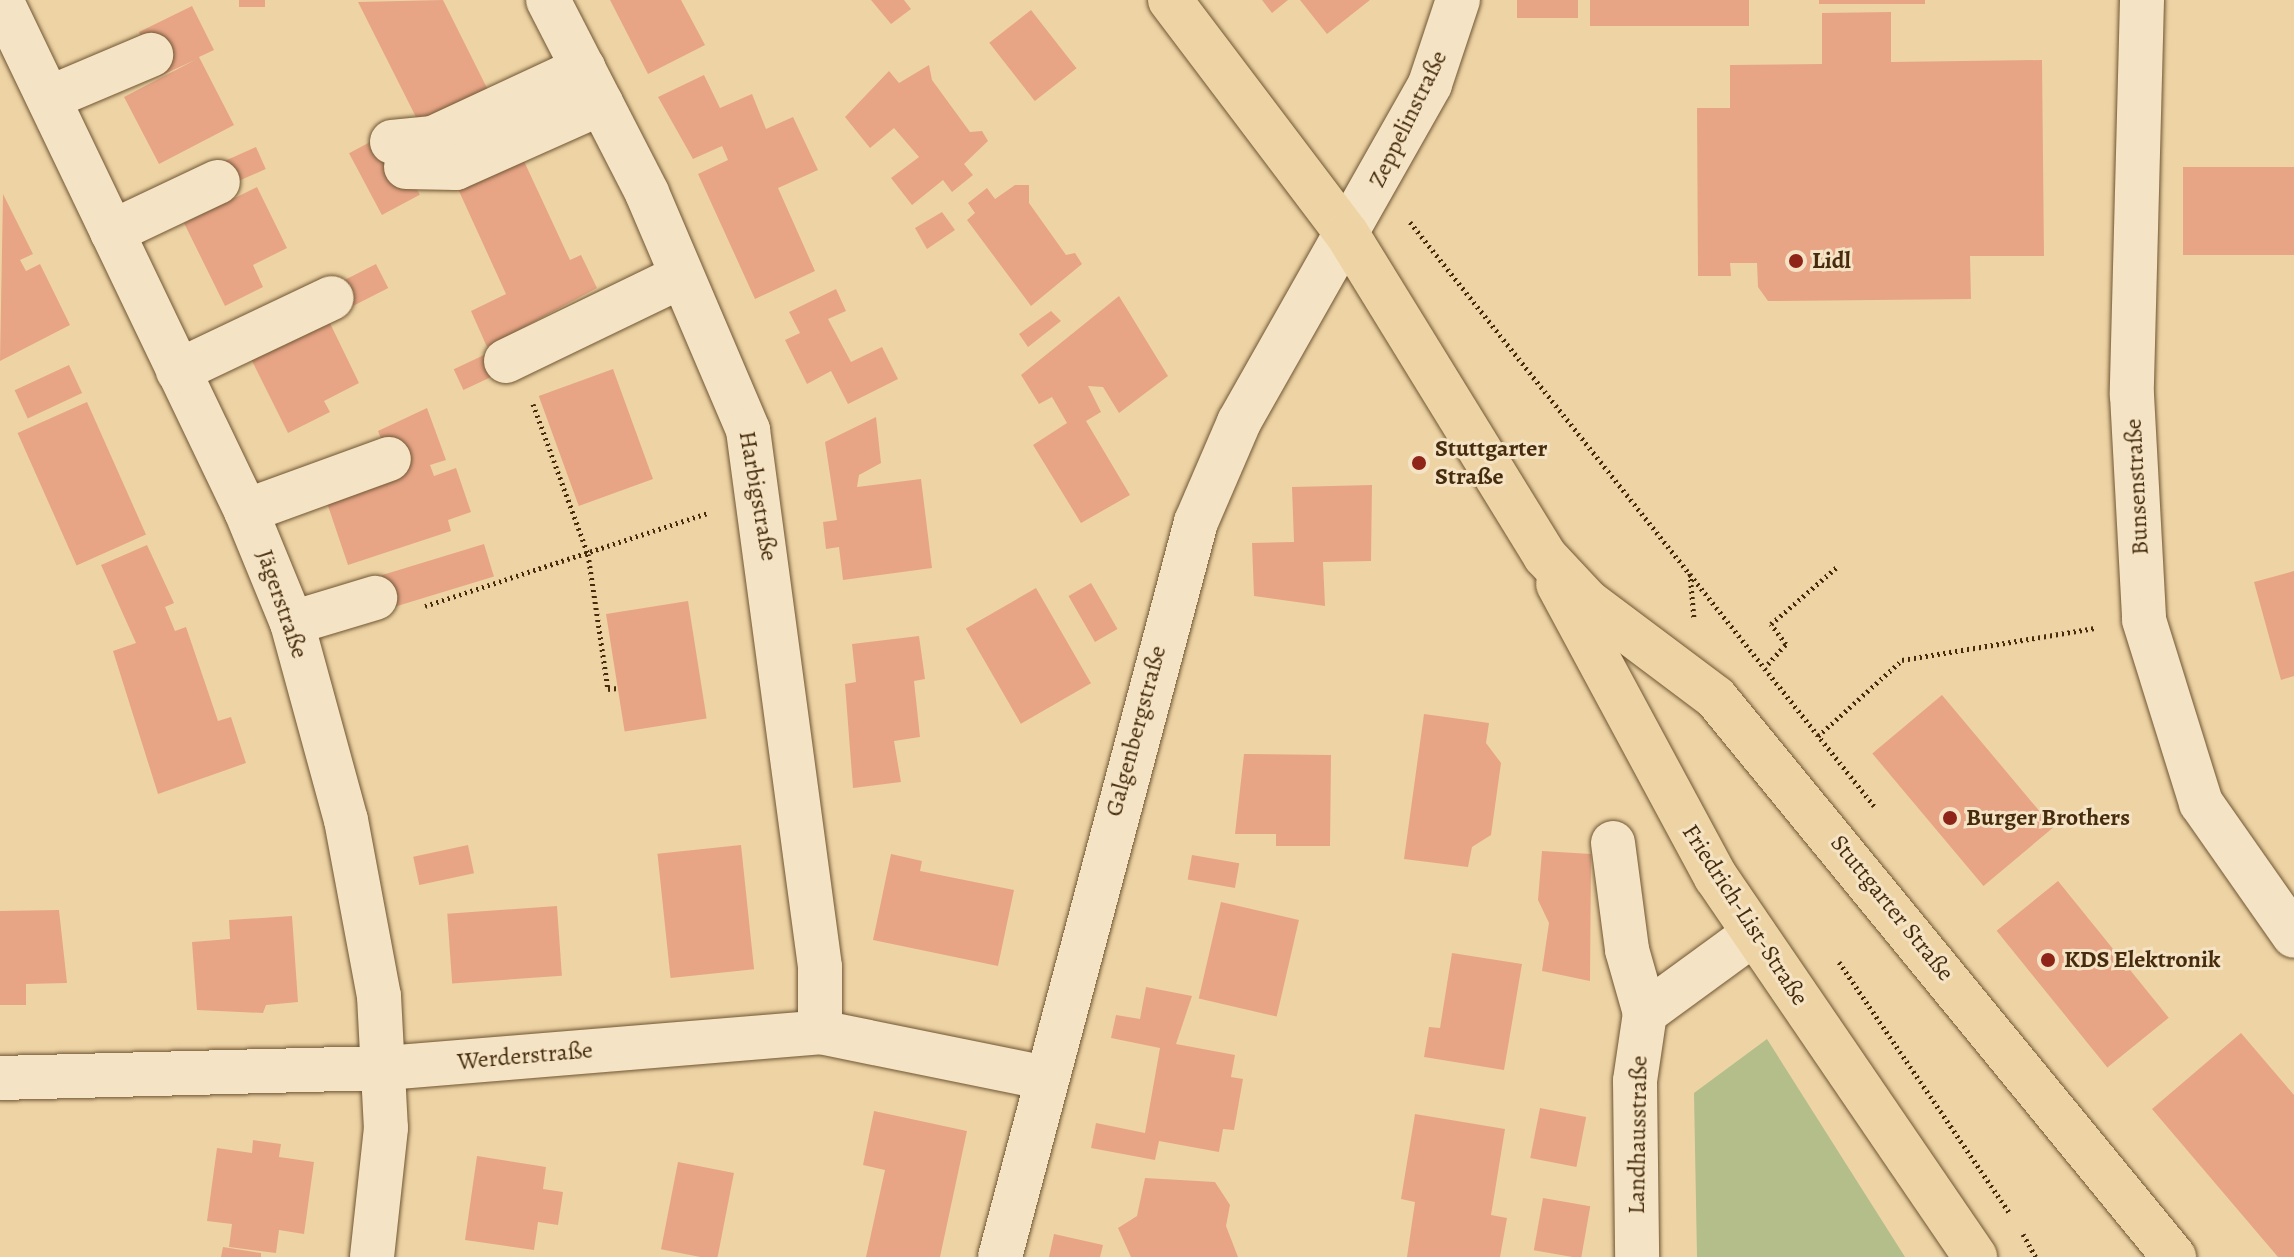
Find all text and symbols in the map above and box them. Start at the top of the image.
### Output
street label: Zeppelinstraße [1363,46,1453,192]
place label: Lidl [1812,247,1851,275]
marker: Lidl [1787,252,1805,270]
street label: Bunsenstraße [2119,418,2155,556]
street label: Harbigstraße [732,429,784,563]
place label: Stuttgarter Straße [1435,435,1547,491]
marker: Stuttgarter Straße [1410,454,1428,472]
street label: Jägerstraße [250,546,314,662]
street label: Galgenbergstraße [1099,642,1173,820]
place label: Burger Brothers [1966,804,2130,832]
marker: Burger Brothers [1941,809,1959,827]
street label: Friedrich-List-Straße [1676,819,1814,1011]
street label: Stuttgarter Straße [1824,829,1960,987]
place label: KDS Elektronik [2064,946,2221,974]
marker: KDS Elektronik [2039,951,2057,969]
street label: Werderstraße [456,1036,594,1076]
street label: Landhausstraße [1622,1055,1654,1215]

